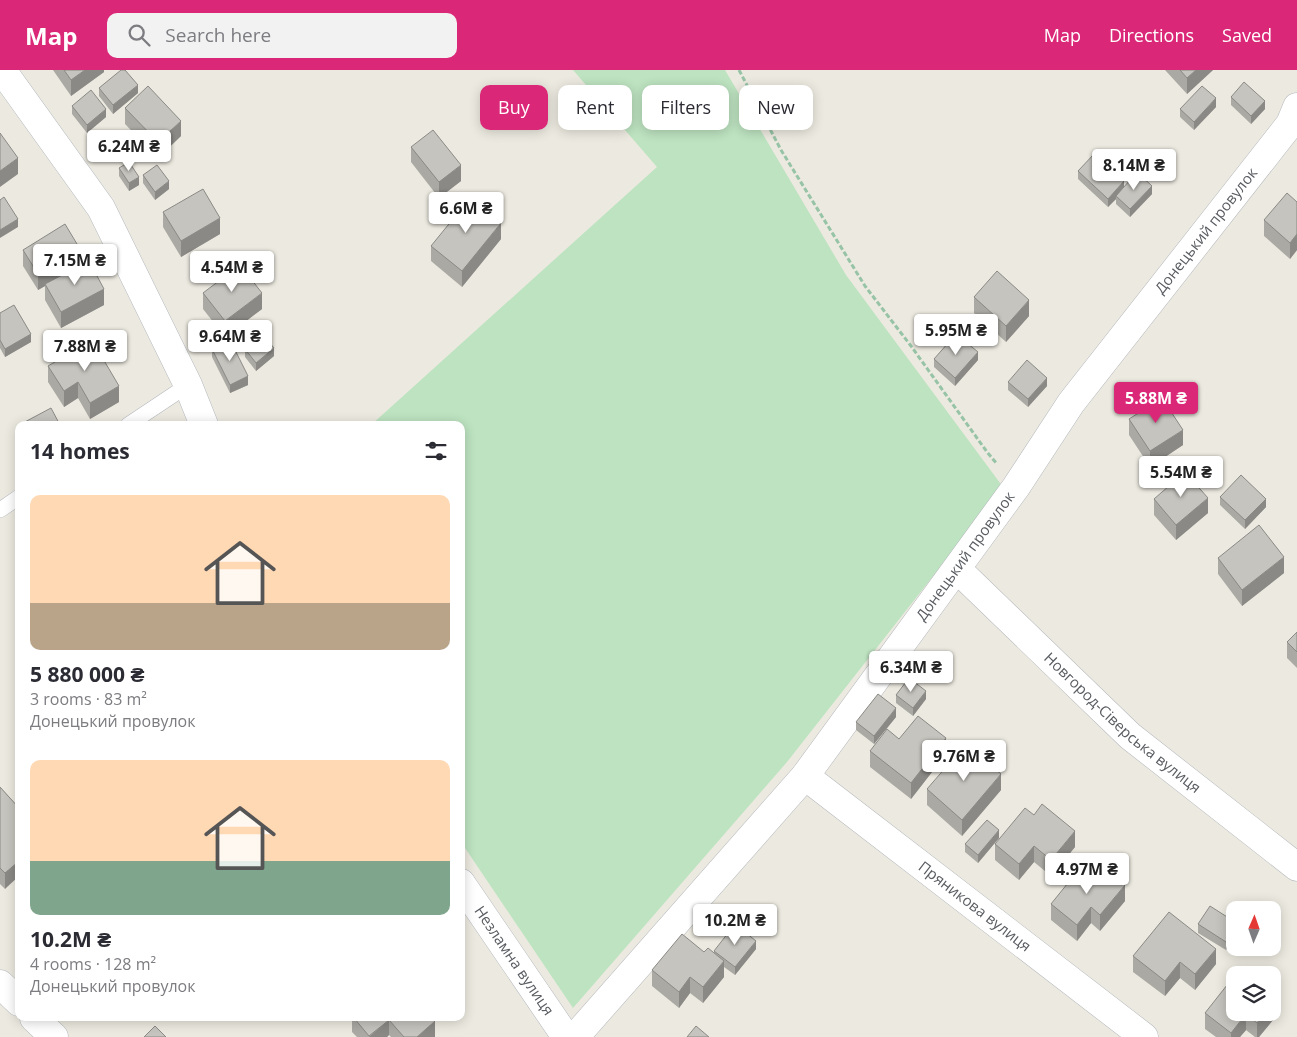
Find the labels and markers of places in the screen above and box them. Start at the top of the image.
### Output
pin: 6.24M ₴ [83,129,175,172]
pin: 8.14M ₴ [1088,148,1180,191]
pin: 6.6M ₴ [425,191,507,234]
pin: 7.15M ₴ [29,244,121,286]
pin: 4.54M ₴ [186,250,278,293]
pin: 5.95M ₴ [910,314,1002,356]
pin: 9.64M ₴ [184,320,276,362]
pin: 7.88M ₴ [39,330,131,372]
pin: 5.88M ₴ [1110,382,1202,424]
pin: 5.54M ₴ [1135,456,1227,498]
pin: 6.34M ₴ [865,650,957,693]
pin: 9.76M ₴ [918,740,1010,782]
pin: 4.97M ₴ [1041,852,1133,895]
pin: 10.2M ₴ [689,904,781,946]

